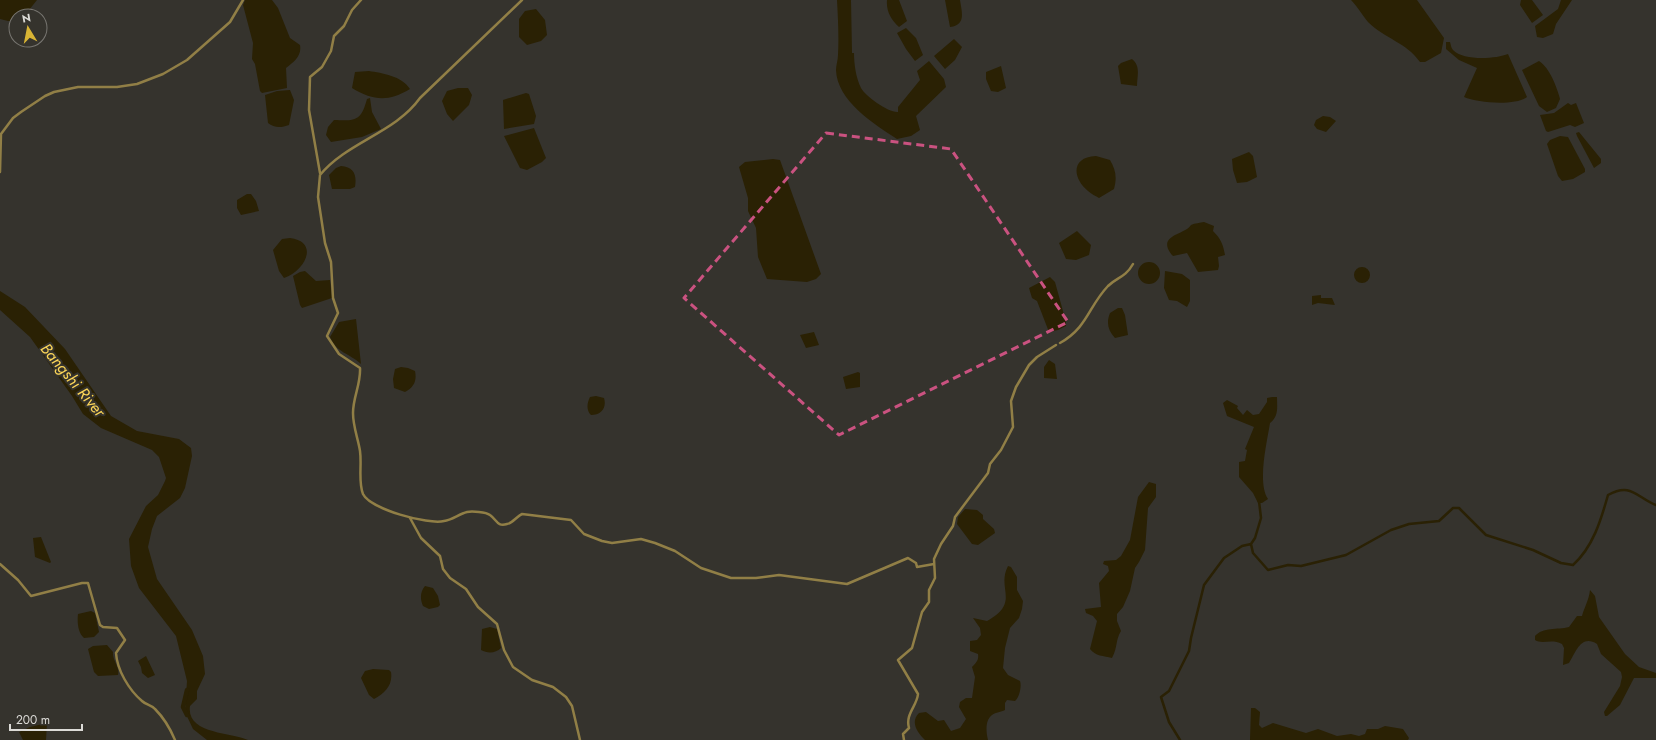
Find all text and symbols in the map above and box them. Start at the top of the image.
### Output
north arrow [8,8,48,48]
text: N [21,10,32,27]
water label: Bangshi River [35,338,112,423]
scale bar [10,706,82,732]
text: 200 m [16,711,50,729]

